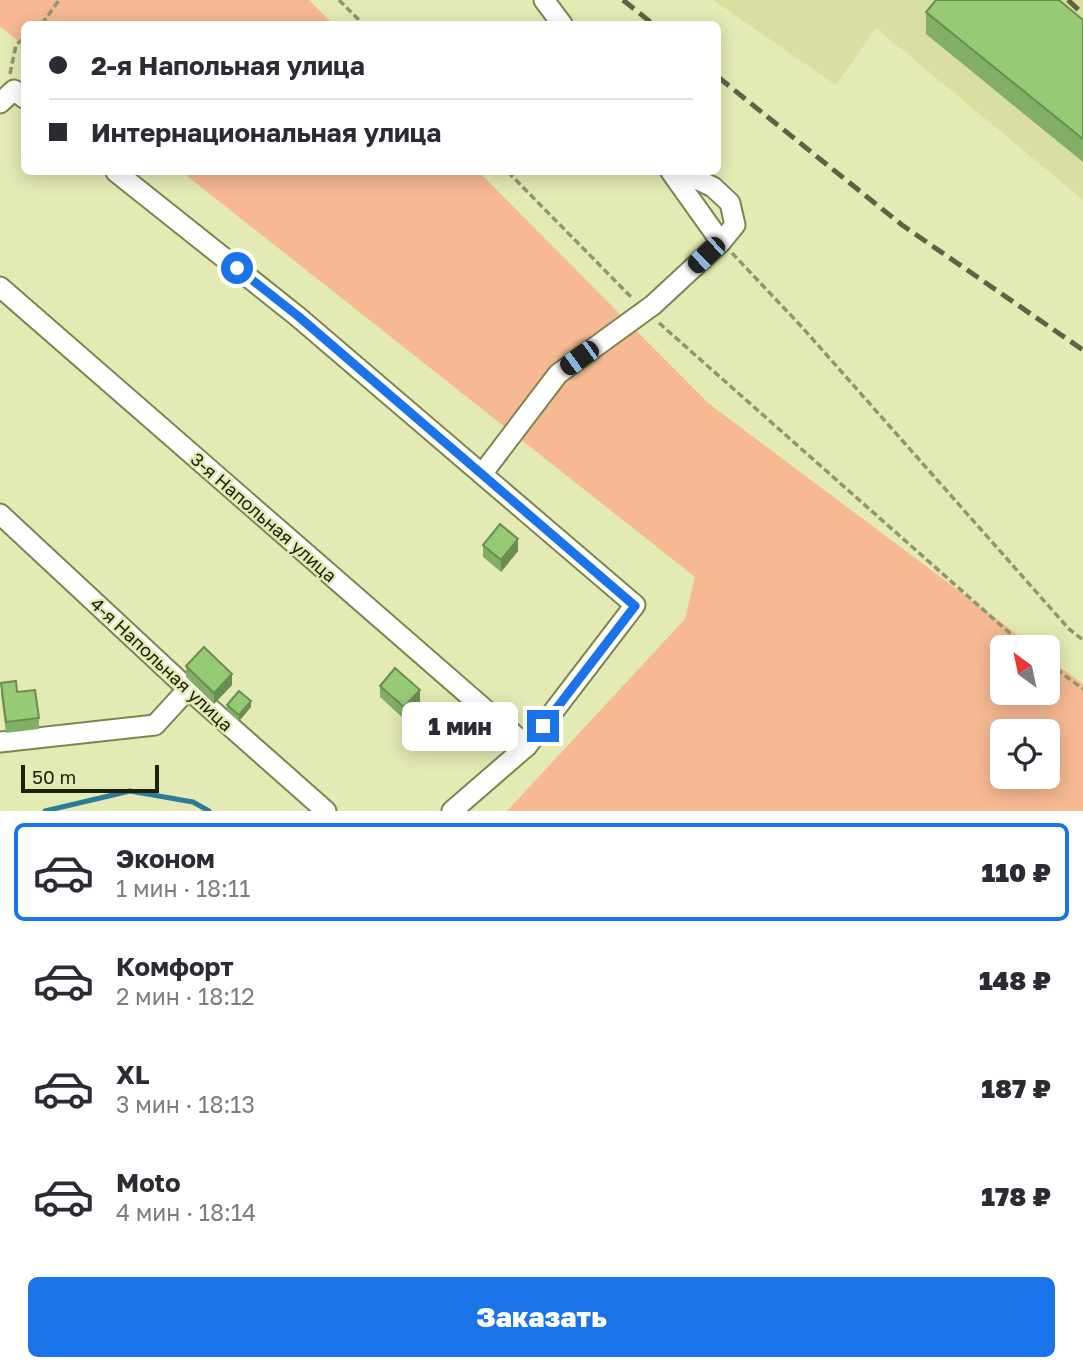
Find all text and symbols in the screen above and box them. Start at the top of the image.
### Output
text: 2-я Напольная улица [91,50,365,81]
text: Интернациональная улица [91,117,441,148]
car [684,233,729,277]
route start [221,252,253,284]
car [556,337,603,379]
street label: 3-я Напольная улица [187,448,341,586]
street label: 4-я Напольная улица [86,592,238,736]
north arrow [990,635,1060,705]
map controls [990,635,1060,789]
callout: 1 мин [403,702,518,750]
route end [527,710,559,742]
text: 1 мин [428,712,492,740]
button: locate [990,719,1060,789]
scale bar [21,762,159,794]
text: 50 m [32,765,76,788]
icon: car [32,841,95,904]
text: Эконом [116,843,215,874]
text: 110 ₽ [982,857,1051,888]
text: 1 мин · 18:11 [116,874,250,902]
icon: car [32,949,95,1012]
text: Комфорт [116,951,234,982]
text: 148 ₽ [979,965,1051,996]
text: 2 мин · 18:12 [116,982,255,1010]
icon: car [32,1057,95,1120]
text: XL [116,1059,150,1090]
text: 187 ₽ [981,1073,1051,1104]
text: 3 мин · 18:13 [116,1090,255,1118]
icon: car [32,1165,95,1228]
text: Moto [116,1167,181,1198]
text: 178 ₽ [981,1181,1051,1212]
text: 4 мин · 18:14 [116,1198,256,1226]
button: Заказать [28,1277,1055,1357]

